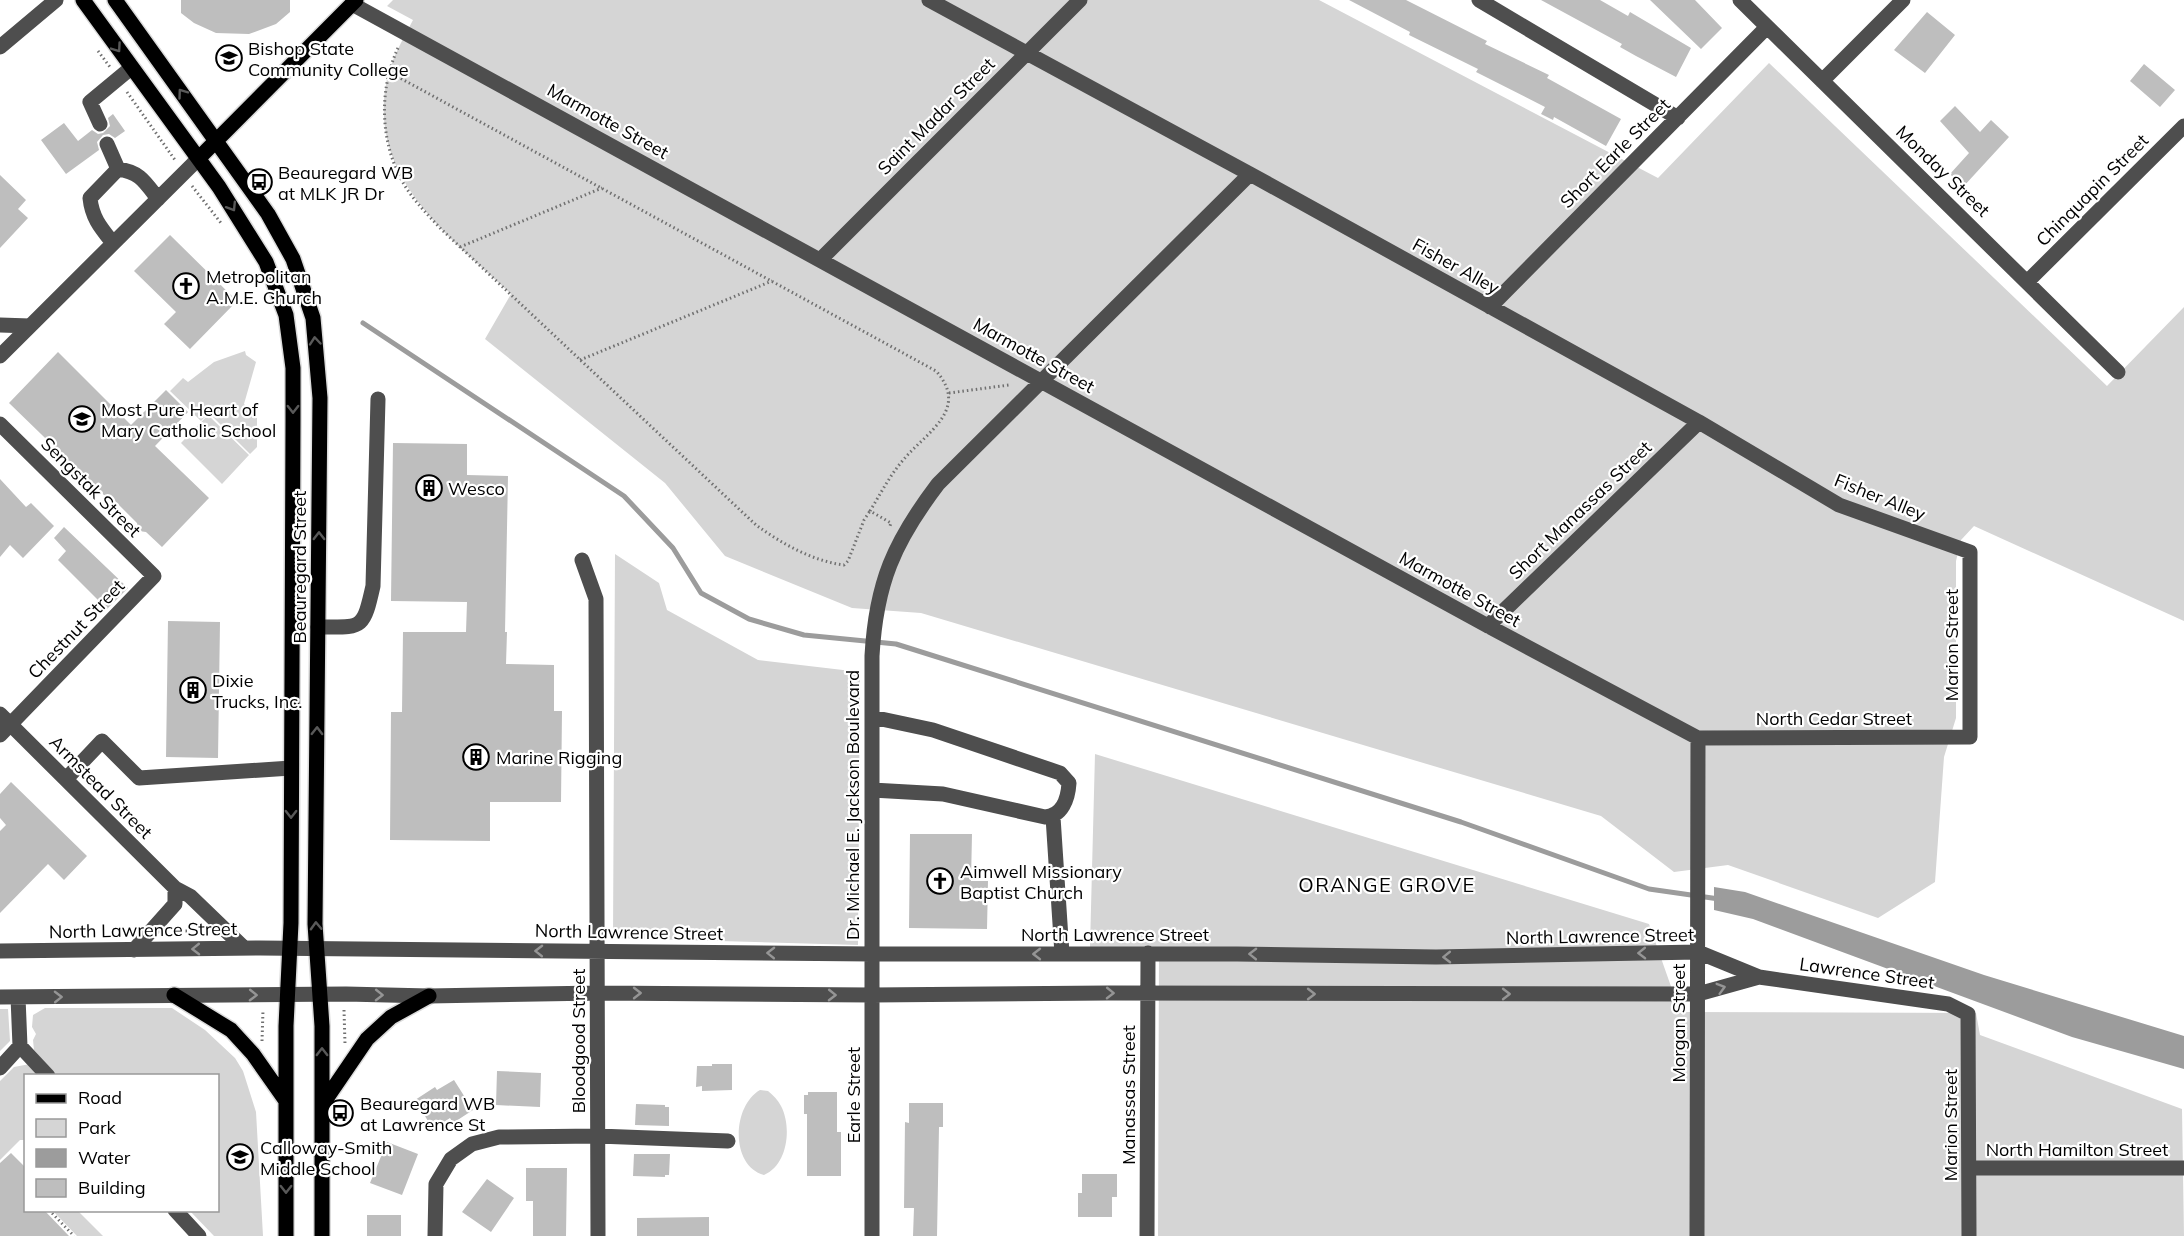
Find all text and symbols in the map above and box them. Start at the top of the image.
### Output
place label: Bishop State Community College [248,37,408,81]
one-way arrow [110,41,121,52]
school or university icon: Bishop State Community College [214,43,244,73]
street label: Saint Madar Street [872,52,1000,180]
street label: Marmotte Street [543,78,673,164]
one-way arrow [178,88,189,99]
street label: Short Earle Street [1555,93,1675,213]
street label: Monday Street [1891,120,1995,222]
street label: Chinquapin Street [2031,129,2153,251]
place label: Beauregard WB at MLK JR Dr [278,161,413,205]
bus stop icon: Beauregard WB at MLK JR Dr [244,167,274,197]
one-way arrow [224,201,236,211]
street label: Fisher Alley [1408,233,1504,300]
place label: Metropolitan A.M.E. Church [206,265,322,309]
church icon: Metropolitan A.M.E. Church [171,271,201,301]
street label: Marmotte Street [969,312,1099,398]
one-way arrow [309,336,322,345]
place label: Most Pure Heart of Mary Catholic School [101,398,276,442]
school or university icon: Most Pure Heart of Mary Catholic School [67,404,97,434]
one-way arrow [287,404,299,413]
street label: Sengstak Street [36,432,146,542]
street label: Short Manassas Street [1504,436,1656,584]
street label: Fisher Alley [1831,468,1929,526]
building icon: Wesco [414,473,444,503]
place label: Wesco [448,477,505,500]
street label: Beauregard Street [288,491,311,643]
one-way arrow [313,531,325,540]
street label: Marmotte Street [1395,546,1525,632]
street label: Chestnut Street [23,574,129,684]
street label: Marion Street [1940,589,1963,701]
place label: Dixie Trucks, Inc. [212,669,302,713]
street label: Dr. Michael E. Jackson Boulevard [841,670,864,940]
building icon: Dixie Trucks, Inc. [178,675,208,705]
street label: North Cedar Street [1756,707,1912,730]
one-way arrow [311,726,323,735]
street label: Armstead Street [45,731,157,843]
building icon: Marine Rigging [461,742,491,772]
place label: Marine Rigging [496,746,622,769]
one-way arrow [285,809,297,818]
place label: Aimwell Missionary Baptist Church [960,860,1122,904]
church icon: Aimwell Missionary Baptist Church [925,866,955,896]
district label: ORANGE GROVE [1298,872,1476,897]
street label: North Lawrence Street [49,917,237,943]
street label: North Lawrence Street [535,919,723,945]
one-way arrow [309,921,322,930]
street label: North Lawrence Street [1021,923,1209,946]
street label: North Lawrence Street [1506,923,1694,949]
one-way arrow [191,943,200,955]
one-way arrow [535,945,544,957]
one-way arrow [767,947,776,959]
one-way arrow [1638,947,1647,959]
one-way arrow [1032,948,1041,960]
one-way arrow [1248,948,1257,960]
one-way arrow [1443,951,1452,963]
street label: Lawrence Street [1798,952,1936,994]
street label: Morgan Street [1667,964,1690,1082]
street label: Bloodgood Street [567,969,590,1113]
one-way arrow [1715,983,1726,995]
one-way arrow [632,987,641,999]
one-way arrow [1106,987,1115,999]
one-way arrow [1306,988,1315,1000]
one-way arrow [1501,988,1510,1000]
one-way arrow [249,989,258,1001]
one-way arrow [374,989,383,1001]
one-way arrow [827,989,836,1001]
one-way arrow [54,991,63,1003]
street label: Manassas Street [1117,1025,1140,1165]
one-way arrow [316,1047,328,1056]
street label: Earle Street [842,1047,865,1143]
street label: Marion Street [1939,1069,1962,1181]
legend [24,1074,219,1212]
text: Road [78,1086,122,1109]
place label: Beauregard WB at Lawrence St [360,1092,495,1136]
bus stop icon: Beauregard WB at Lawrence St [325,1098,355,1128]
text: Park [78,1116,117,1139]
place label: Calloway-Smith Middle School [260,1136,392,1180]
street label: North Hamilton Street [1986,1138,2168,1161]
school or university icon: Calloway-Smith Middle School [225,1142,255,1172]
text: Water [78,1146,131,1169]
text: Building [78,1176,146,1199]
one-way arrow [280,1185,292,1194]

